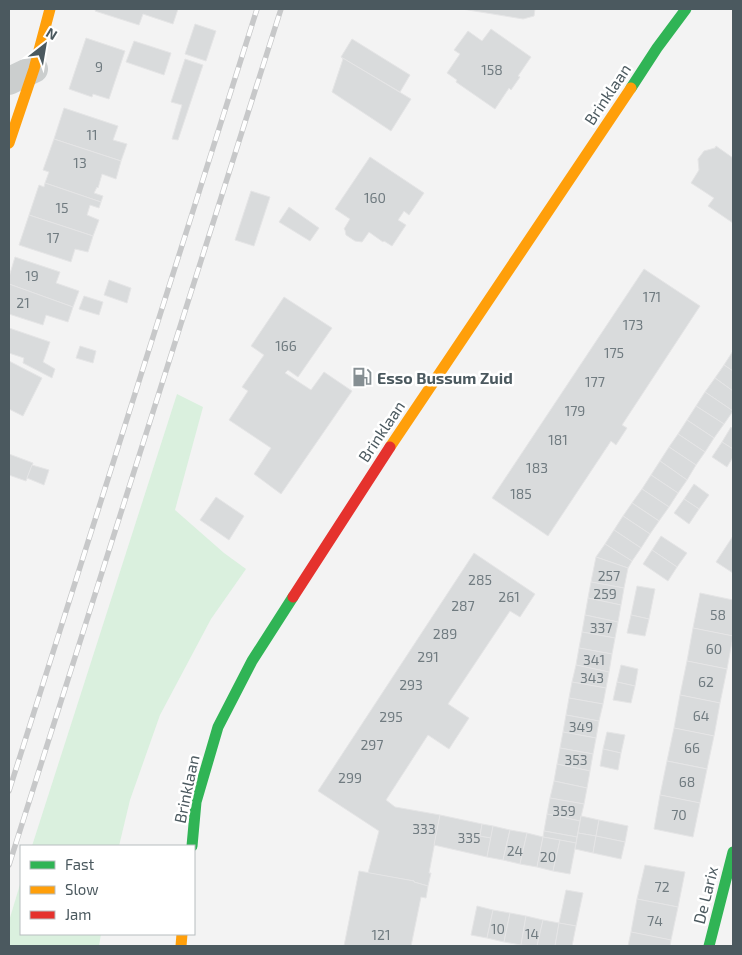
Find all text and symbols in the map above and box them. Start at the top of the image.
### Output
north arrow [20,20,70,70]
text: N [43,24,61,43]
house number: 9 [95,58,103,75]
street label: Brinklaan [580,60,634,128]
house number: 158 [481,61,503,78]
house number: 11 [86,126,98,143]
house number: 13 [73,154,87,171]
house number: 160 [364,189,386,206]
house number: 15 [55,199,69,216]
house number: 17 [47,229,59,246]
house number: 19 [25,267,39,284]
house number: 171 [643,288,661,305]
house number: 21 [16,294,30,311]
house number: 173 [623,316,643,333]
house number: 166 [275,337,297,354]
house number: 175 [604,344,624,361]
fuel station icon: Esso Bussum Zuid [351,366,373,388]
place label: Esso Bussum Zuid [377,368,513,387]
house number: 177 [585,373,605,390]
street label: Brinklaan [354,397,408,465]
house number: 179 [565,402,585,419]
house number: 181 [548,431,568,448]
house number: 183 [526,459,548,476]
house number: 185 [510,485,532,502]
house number: 257 [598,567,620,584]
house number: 285 [468,571,492,588]
house number: 259 [593,585,617,602]
house number: 261 [498,588,520,605]
house number: 287 [451,597,475,614]
house number: 58 [710,606,726,623]
house number: 337 [590,619,612,636]
house number: 289 [433,625,457,642]
house number: 60 [706,640,722,657]
house number: 291 [417,648,439,665]
house number: 341 [583,651,605,668]
house number: 343 [580,669,604,686]
house number: 62 [698,673,714,690]
house number: 293 [399,676,423,693]
house number: 64 [693,707,709,724]
house number: 295 [379,708,403,725]
house number: 349 [569,718,593,735]
house number: 297 [360,736,384,753]
house number: 66 [684,739,700,756]
house number: 353 [564,751,588,768]
street label: Brinklaan [169,753,203,825]
house number: 299 [338,769,362,786]
house number: 68 [679,773,695,790]
house number: 359 [552,802,576,819]
house number: 70 [671,806,687,823]
house number: 333 [412,820,436,837]
house number: 335 [457,829,481,846]
house number: 24 [507,842,523,859]
legend [20,845,195,935]
house number: 20 [540,848,556,865]
text: Fast [65,855,95,873]
street label: De Larix [689,864,721,926]
house number: 72 [654,878,670,895]
text: Slow [65,880,99,898]
text: Jam [65,905,91,923]
house number: 74 [647,912,663,929]
house number: 10 [491,920,505,937]
house number: 14 [525,925,539,942]
house number: 121 [371,926,391,943]

